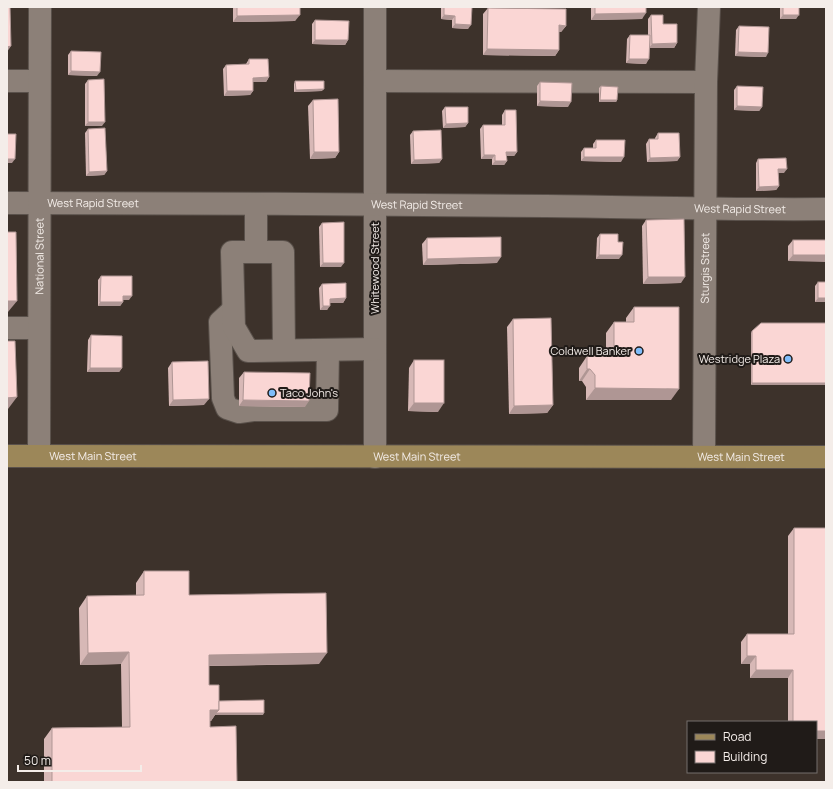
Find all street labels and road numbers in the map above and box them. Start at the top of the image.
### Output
street label: West Rapid Street [47,195,139,210]
street label: West Rapid Street [371,196,463,212]
street label: West Rapid Street [694,200,786,216]
street label: National Street [31,218,47,294]
street label: Whitewood Street [367,222,382,314]
street label: Sturgis Street [697,232,712,304]
street label: West Main Street [49,448,137,463]
street label: West Main Street [373,448,461,464]
street label: West Main Street [697,449,785,464]

